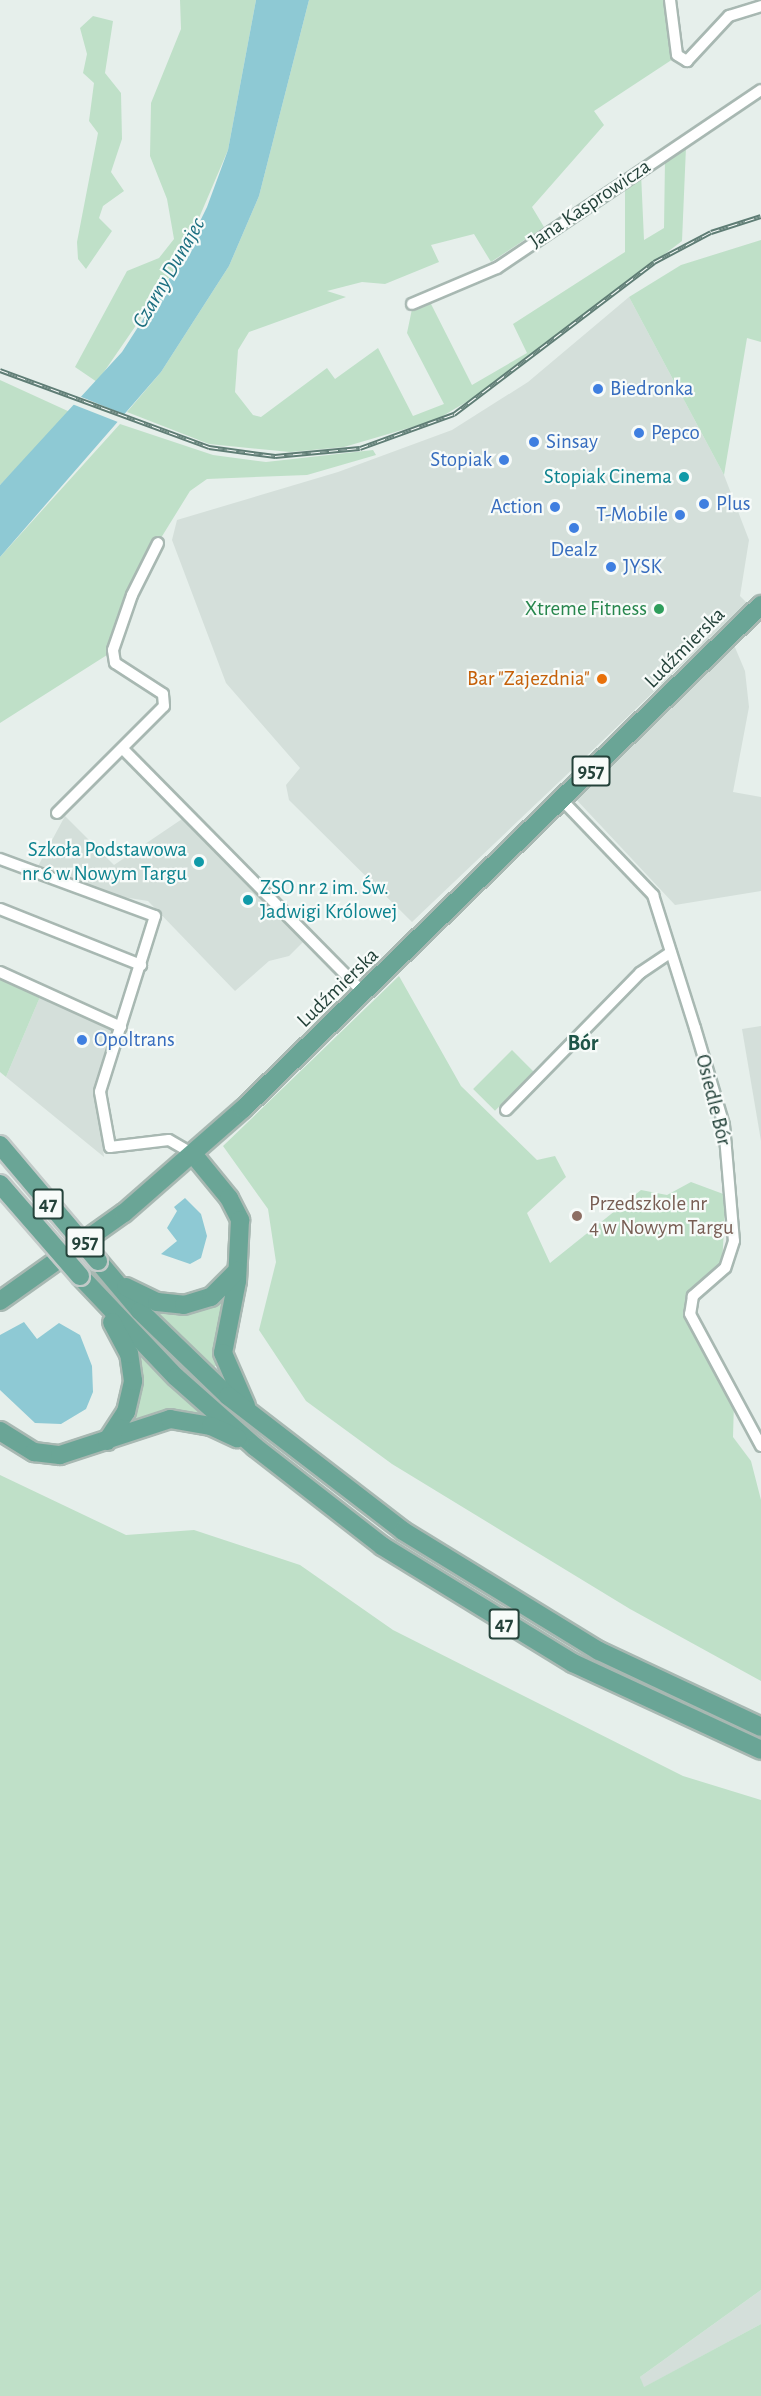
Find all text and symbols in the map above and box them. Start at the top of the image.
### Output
street label: Jana Kasprowicza [524,154,656,254]
water label: Czarny Dunajec [127,213,211,333]
place label: Biedronka [610,376,693,402]
marker: Biedronka [591,382,605,396]
place label: Pepco [651,420,700,446]
marker: Pepco [632,426,646,440]
place label: Sinsay [546,429,598,455]
marker: Sinsay [527,435,541,449]
place label: Stopiak [430,447,492,473]
marker: Stopiak [497,453,511,467]
place label: Stopiak Cinema [544,464,672,490]
marker: Stopiak Cinema [677,470,691,484]
place label: Plus [716,491,751,517]
place label: Action [490,494,543,520]
marker: Plus [697,497,711,511]
marker: Action [548,500,562,514]
place label: T-Mobile [596,502,668,528]
marker: T-Mobile [673,508,687,522]
marker: Dealz [567,521,581,535]
place label: Dealz [551,537,597,563]
place label: JYSK [623,554,662,580]
marker: JYSK [604,560,618,574]
place label: Xtreme Fitness [525,596,647,622]
street label: Ludźmierska [639,602,731,694]
marker: Xtreme Fitness [652,602,666,616]
place label: Bar "Zajezdnia" [467,666,590,692]
marker: Bar "Zajezdnia" [595,672,609,686]
road number: 957 [572,754,610,788]
place label: Szkoła Podstawowa nr 6 w Nowym Targu [22,837,187,887]
marker: Szkoła Podstawowa nr 6 w Nowym Targu [192,855,206,869]
place label: ZSO nr 2 im. Św. Jadwigi Królowej [260,875,397,925]
marker: ZSO nr 2 im. Św. Jadwigi Królowej [241,893,255,907]
street label: Ludźmierska [292,943,384,1033]
place label: Opoltrans [94,1027,175,1053]
district label: Bór [568,1031,598,1057]
marker: Opoltrans [75,1033,89,1047]
street label: Osiedle Bór [690,1052,736,1148]
road number: 47 [32,1187,64,1221]
place label: Przedszkole nr 4 w Nowym Targu [589,1191,734,1241]
marker: Przedszkole nr 4 w Nowym Targu [570,1209,584,1223]
road number: 957 [66,1225,104,1259]
road number: 47 [488,1607,520,1641]

